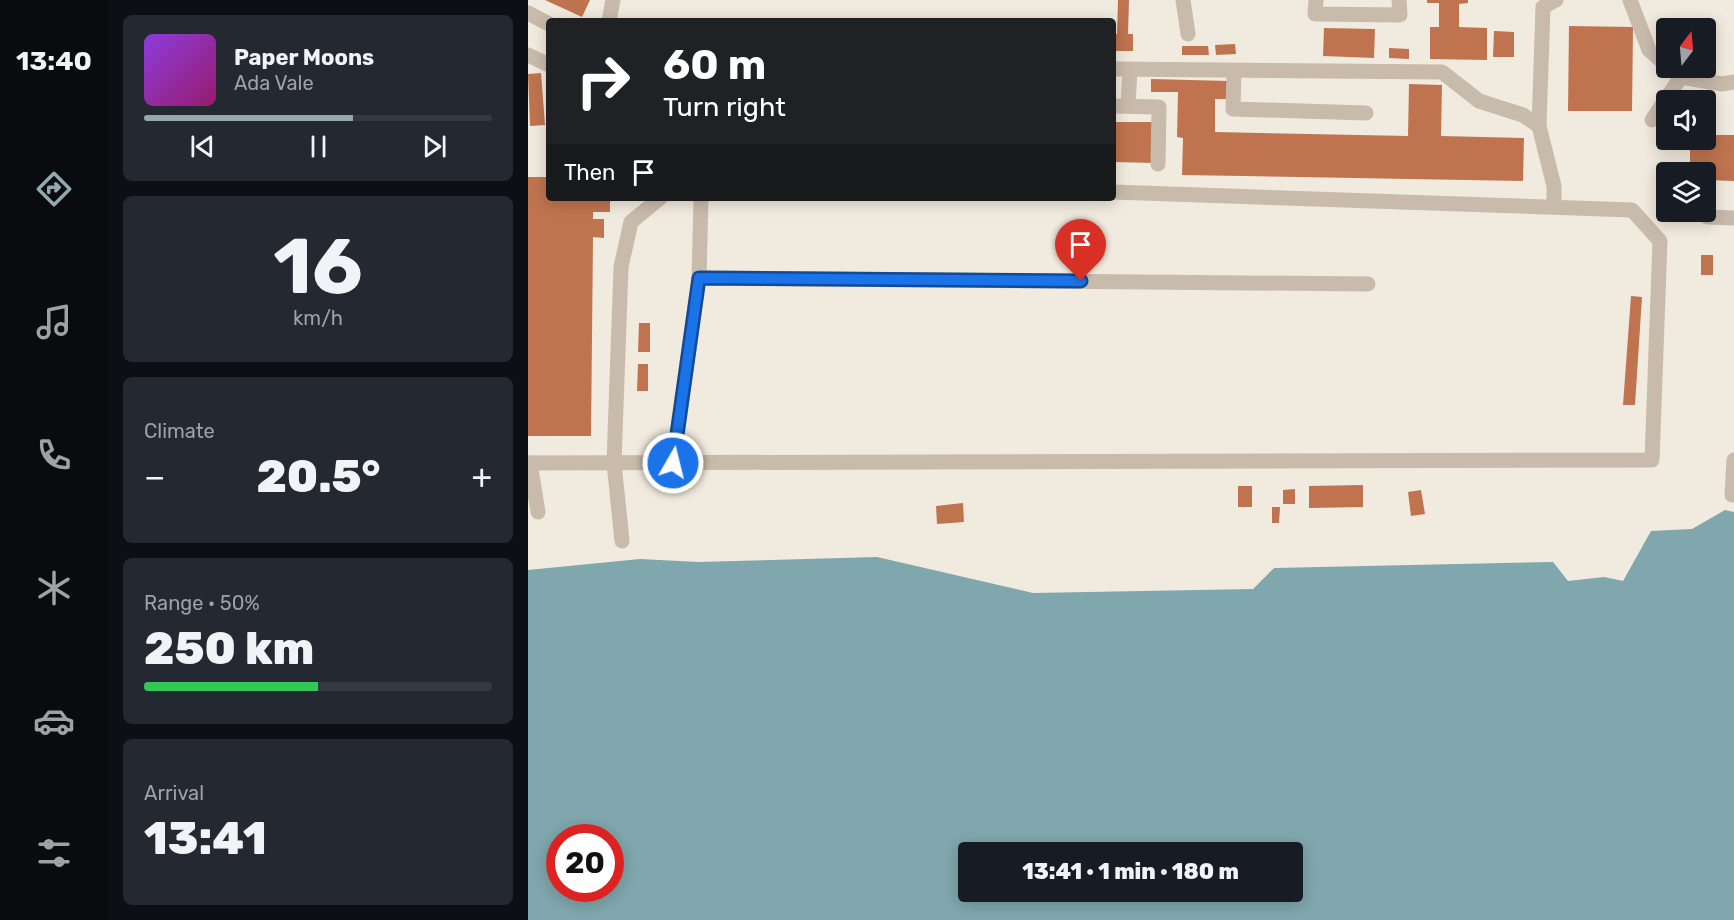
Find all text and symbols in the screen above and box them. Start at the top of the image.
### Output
north arrow [1656,18,1716,78]
map controls [1656,18,1716,222]
text: 60 m [663,40,766,90]
icon: right [564,42,642,120]
text: Paper Moons [234,44,374,71]
text: 13:40 [16,45,92,77]
text: Ada Vale [234,71,314,95]
button: sound [1656,90,1716,150]
text: Turn right [663,91,786,123]
icon: previous [186,130,219,163]
icon: pause [302,130,335,163]
icon: next [418,130,451,163]
icon: arrive [627,156,660,189]
text: Then [564,159,615,186]
button: layers [1656,162,1716,222]
icon: directions [33,168,75,210]
pin [1055,219,1106,281]
text: 16 [273,220,363,313]
icon: arrive [1064,228,1097,261]
icon: music [33,301,75,343]
text: km/h [293,306,343,330]
text: Climate [144,419,215,443]
position arrow [641,431,705,495]
icon: phone [33,434,75,476]
text: 20.5° [256,450,381,503]
text: − [144,457,165,496]
text: + [471,457,492,496]
icon: climate [33,567,75,609]
text: Range · 50% [144,591,260,615]
text: 250 km [144,622,314,675]
icon: car [33,700,75,742]
text: Arrival [144,781,204,805]
text: 13:41 [144,812,267,865]
speed limit sign: 20 [546,824,624,902]
icon: filters [33,832,75,874]
text: 13:41 · 1 min · 180 m [1022,858,1239,885]

